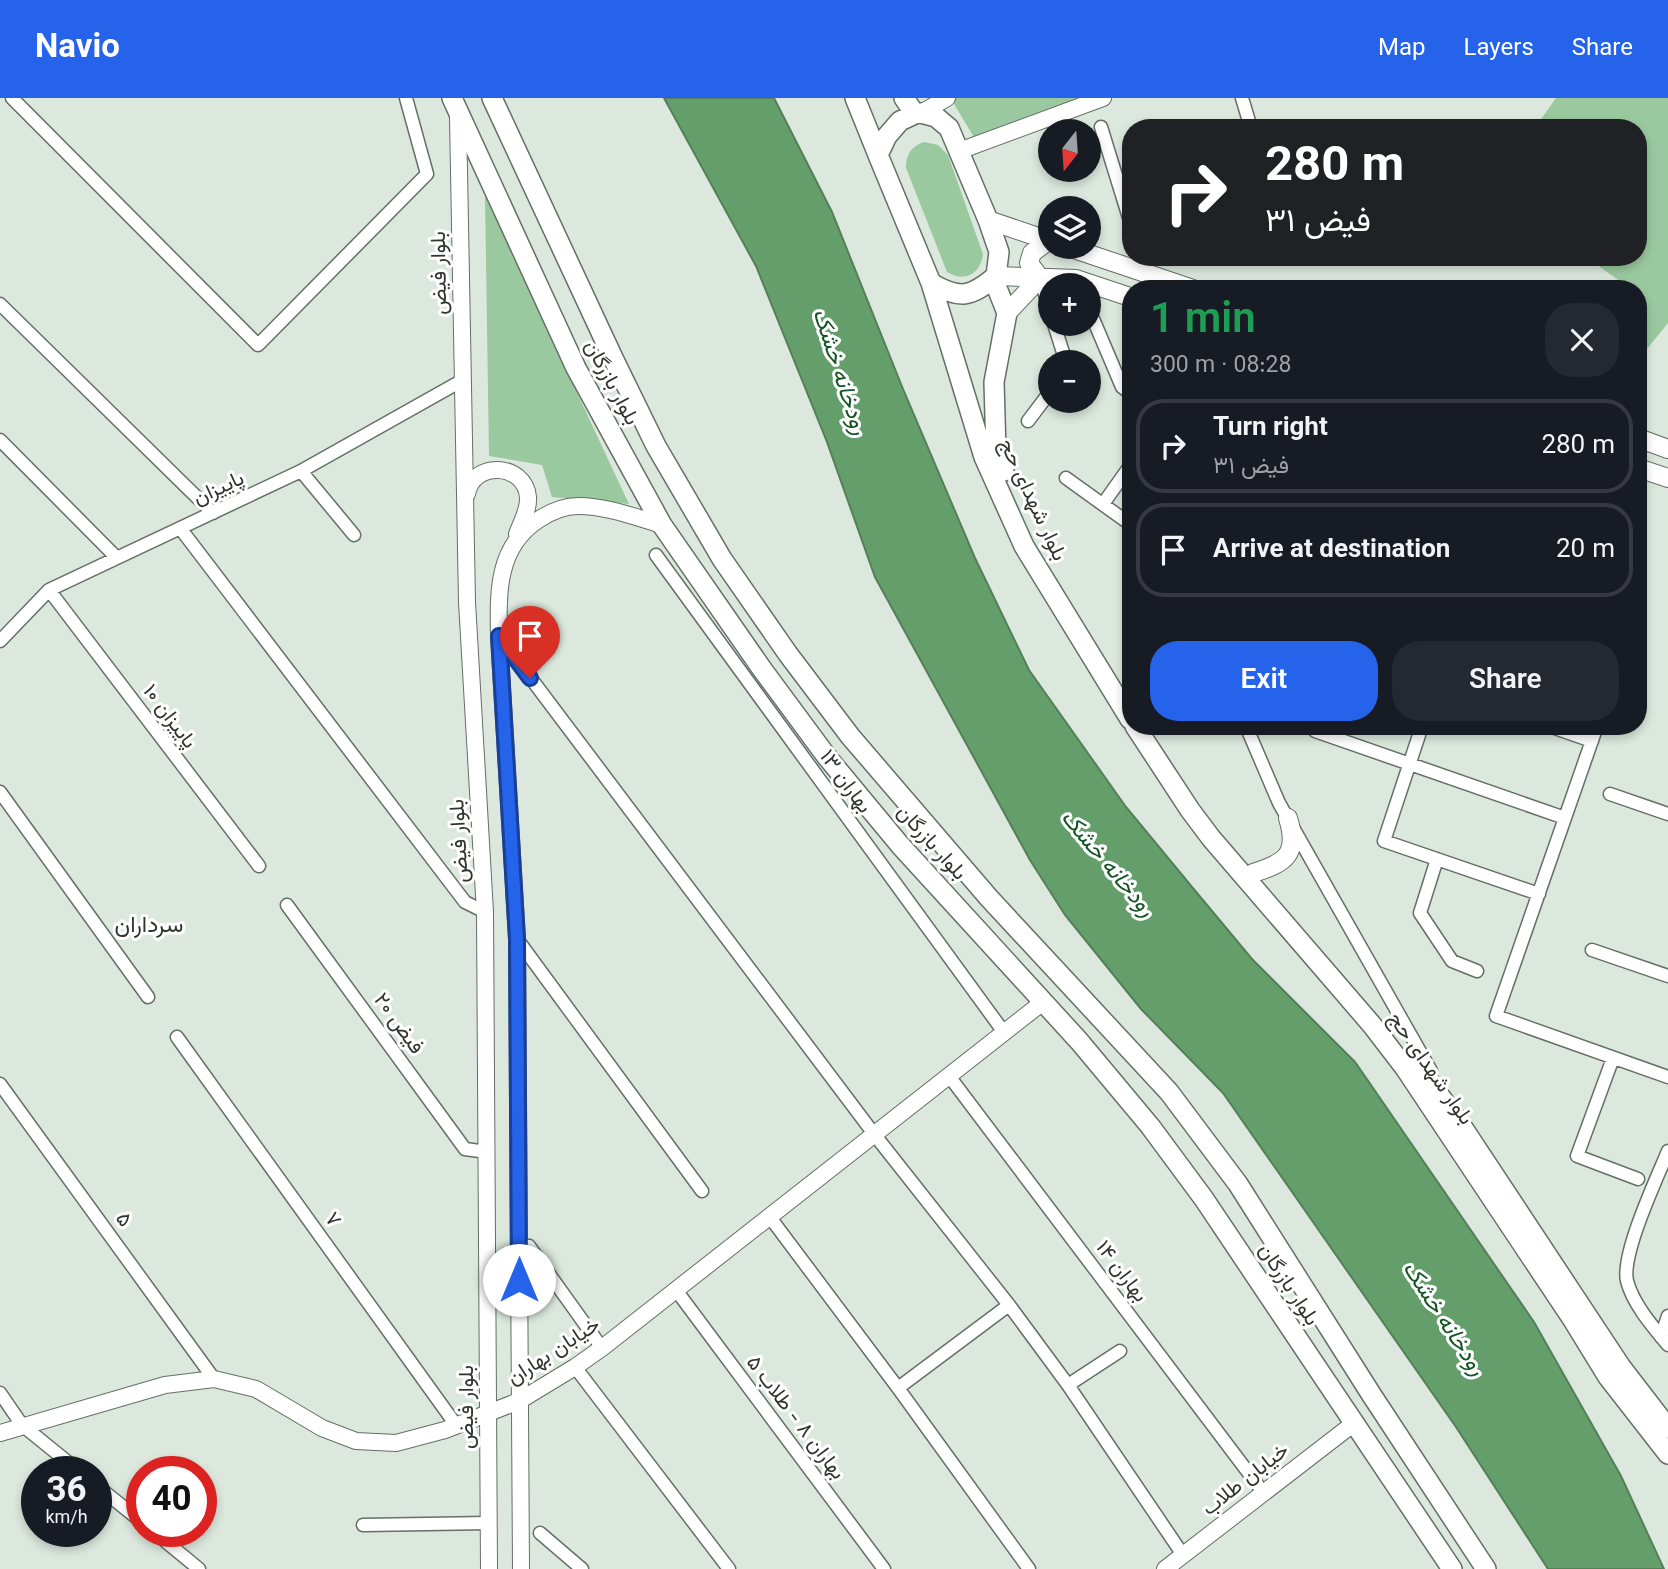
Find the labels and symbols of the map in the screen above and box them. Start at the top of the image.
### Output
north arrow [1038,119,1101,182]
street label: بلوار فیض [423,231,457,315]
water label: رودخانه خشک [802,304,876,440]
street label: بلوار بازرگان [575,334,647,432]
street label: بلوار شهدای حج [989,433,1075,567]
street label: پاییزان [188,463,250,515]
pin [500,606,560,678]
street label: پاییزان ۱۰ [134,678,204,756]
street label: بهاران ۱۳ [810,743,880,821]
street label: بلوار بازرگان [888,797,974,889]
street label: بلوار فیض [441,798,479,884]
water label: رودخانه خشک [1051,802,1163,926]
district label: سرداران [115,908,183,944]
street label: فیض ۲۰ [364,986,432,1062]
street label: بلوار شهدای حج [1379,1005,1481,1133]
street label: ۵ [106,1205,140,1235]
street label: ۷ [315,1205,349,1235]
street label: بهاران ۱۴ [1087,1234,1155,1310]
street label: بلوار بازرگان [1249,1237,1327,1333]
position arrow [482,1243,556,1317]
water label: رودخانه خشک [1392,1254,1494,1384]
street label: خیابان بهاران [501,1309,607,1395]
street label: بهاران ۸ - طلاب ۵ [737,1349,853,1487]
street label: بلوار فیض [451,1365,484,1449]
street label: خیابان طلاب [1195,1435,1297,1525]
speed limit sign: 40 [126,1456,217,1547]

